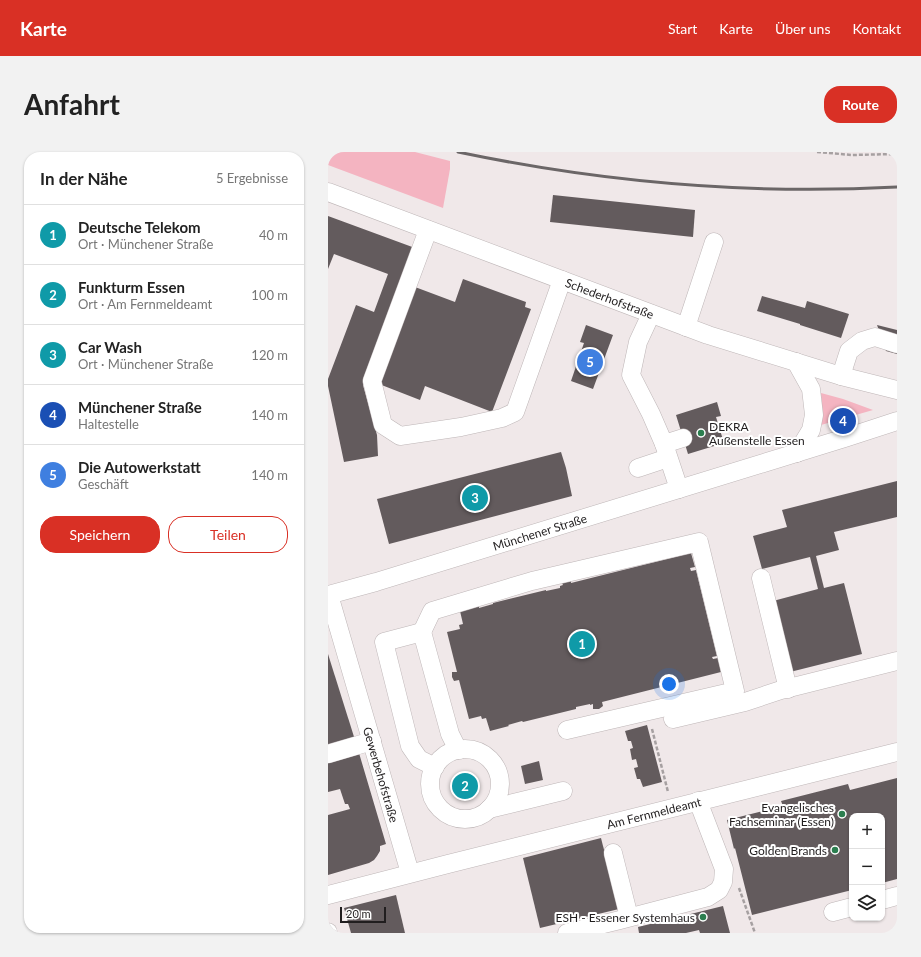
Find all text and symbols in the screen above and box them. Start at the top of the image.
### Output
text: Karte [20,17,67,40]
text: Start [668,20,697,37]
text: Karte [719,20,753,37]
text: Über uns [775,20,830,37]
text: Kontakt [852,20,901,37]
button: Route [824,86,897,123]
text: Anfahrt [24,87,120,121]
text: In der Nähe [40,168,128,189]
text: 5 Ergebnisse [216,170,288,186]
text: Deutsche Telekom [78,218,201,236]
text: 1 [49,227,57,243]
text: 40 m [259,227,288,243]
text: Ort · Münchener Straße [78,236,213,252]
street label: Schederhofstraße [563,275,656,321]
text: Funkturm Essen [78,278,185,296]
text: 2 [49,287,57,303]
text: 100 m [251,287,288,303]
text: Ort · Am Fernmeldeamt [78,296,212,312]
text: Car Wash [78,338,142,356]
text: 3 [49,347,57,363]
text: 120 m [251,347,288,363]
pin: 5 [577,347,603,377]
text: Ort · Münchener Straße [78,356,213,372]
text: Münchener Straße [78,398,202,416]
pin: 4 [830,406,856,436]
text: 4 [49,407,57,423]
text: 140 m [251,407,288,423]
text: Haltestelle [78,416,139,432]
place label: DEKRA Außenstelle Essen [709,419,805,448]
marker: DEKRA Außenstelle Essen [696,428,706,438]
text: Die Autowerkstatt [78,458,201,476]
text: 5 [49,467,57,483]
text: 140 m [251,467,288,483]
text: Geschäft [78,476,129,492]
pin: 3 [462,483,488,513]
street label: Münchener Straße [491,510,589,553]
button: Speichern [40,516,160,553]
button: Teilen [168,516,288,553]
pin: 1 [569,629,595,659]
your location [659,674,679,694]
street label: Gewerbehofstraße [360,725,402,824]
pin: 2 [452,771,478,801]
street label: Am Fernmeldeamt [605,793,703,832]
place label: Evangelisches Fachseminar (Essen) [729,800,834,829]
marker: Evangelisches Fachseminar (Essen) [837,809,847,819]
map controls [849,813,885,921]
button: + [849,813,885,849]
place label: Golden Brands [749,843,827,858]
marker: Golden Brands [830,845,840,855]
button: − [849,849,885,885]
button: layers [849,885,885,921]
scale bar [340,905,386,924]
text: 20 m [346,907,371,920]
place label: ESH - Essener Systemhaus [556,910,695,925]
marker: ESH - Essener Systemhaus [698,912,708,922]

